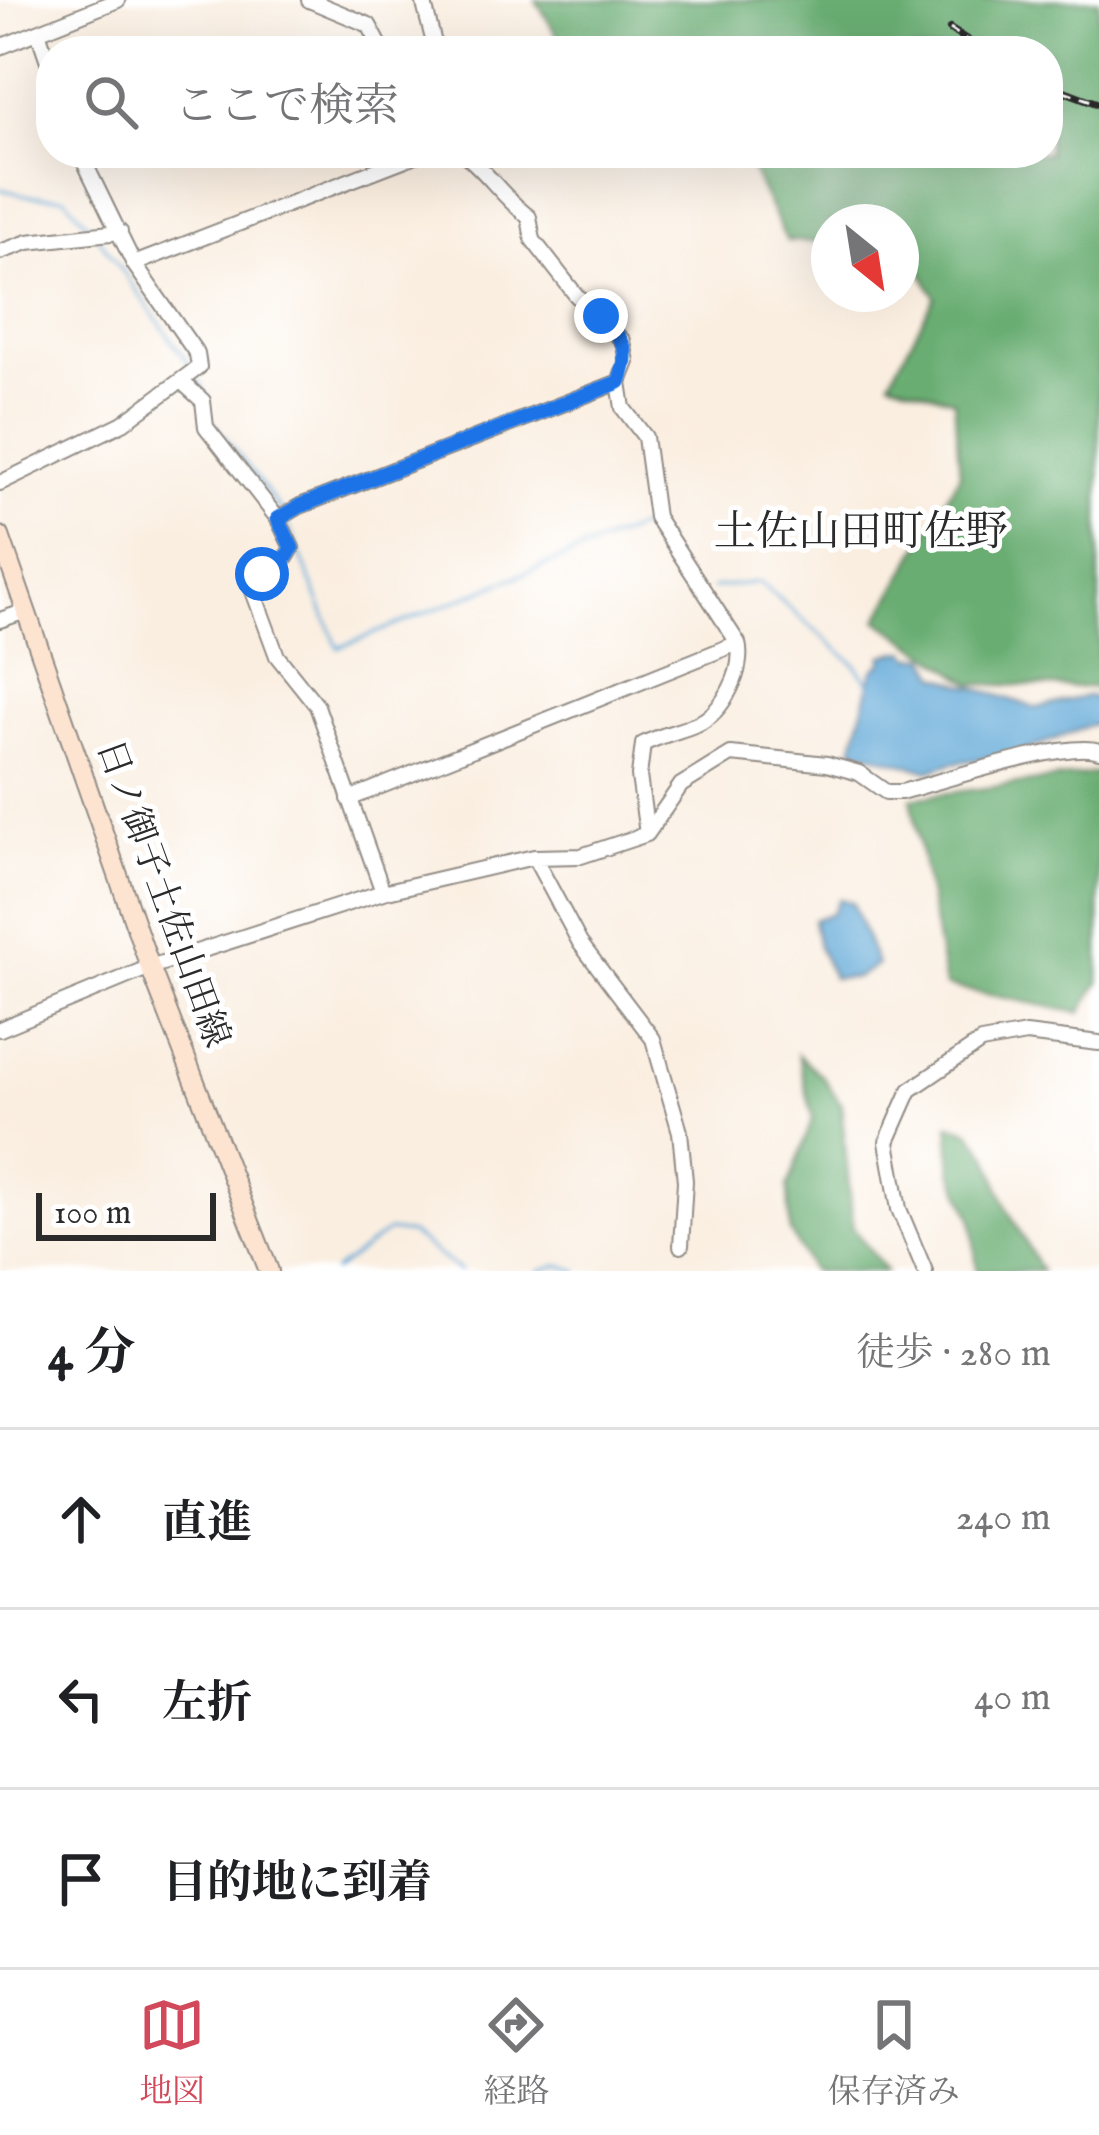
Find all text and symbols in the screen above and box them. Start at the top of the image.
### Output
search box [36,36,1063,168]
icon: search [78,69,144,135]
text: ここで検索 [174,79,399,136]
north arrow [811,204,919,312]
route end [574,289,628,343]
district label: 土佐山田町佐野 [714,507,1008,560]
route start [235,547,289,601]
street label: 日ノ御子土佐山田線 [85,734,239,1054]
scale bar [36,1187,216,1240]
text: 100 m [54,1193,131,1235]
text: 4 分 [48,1323,135,1388]
text: 徒歩 · 280 m [856,1330,1051,1379]
icon: ahead [48,1486,114,1552]
text: 240 m [956,1494,1051,1543]
text: 直進 [162,1496,252,1553]
icon: left [48,1666,114,1732]
text: 40 m [974,1674,1051,1723]
text: 左折 [162,1676,252,1733]
icon: arrive [48,1846,114,1912]
text: 目的地に到着 [162,1856,432,1913]
tab: 地図 [139,1992,205,2114]
tab: 経路 [483,1992,549,2114]
tab: 保存済み [828,1992,960,2114]

